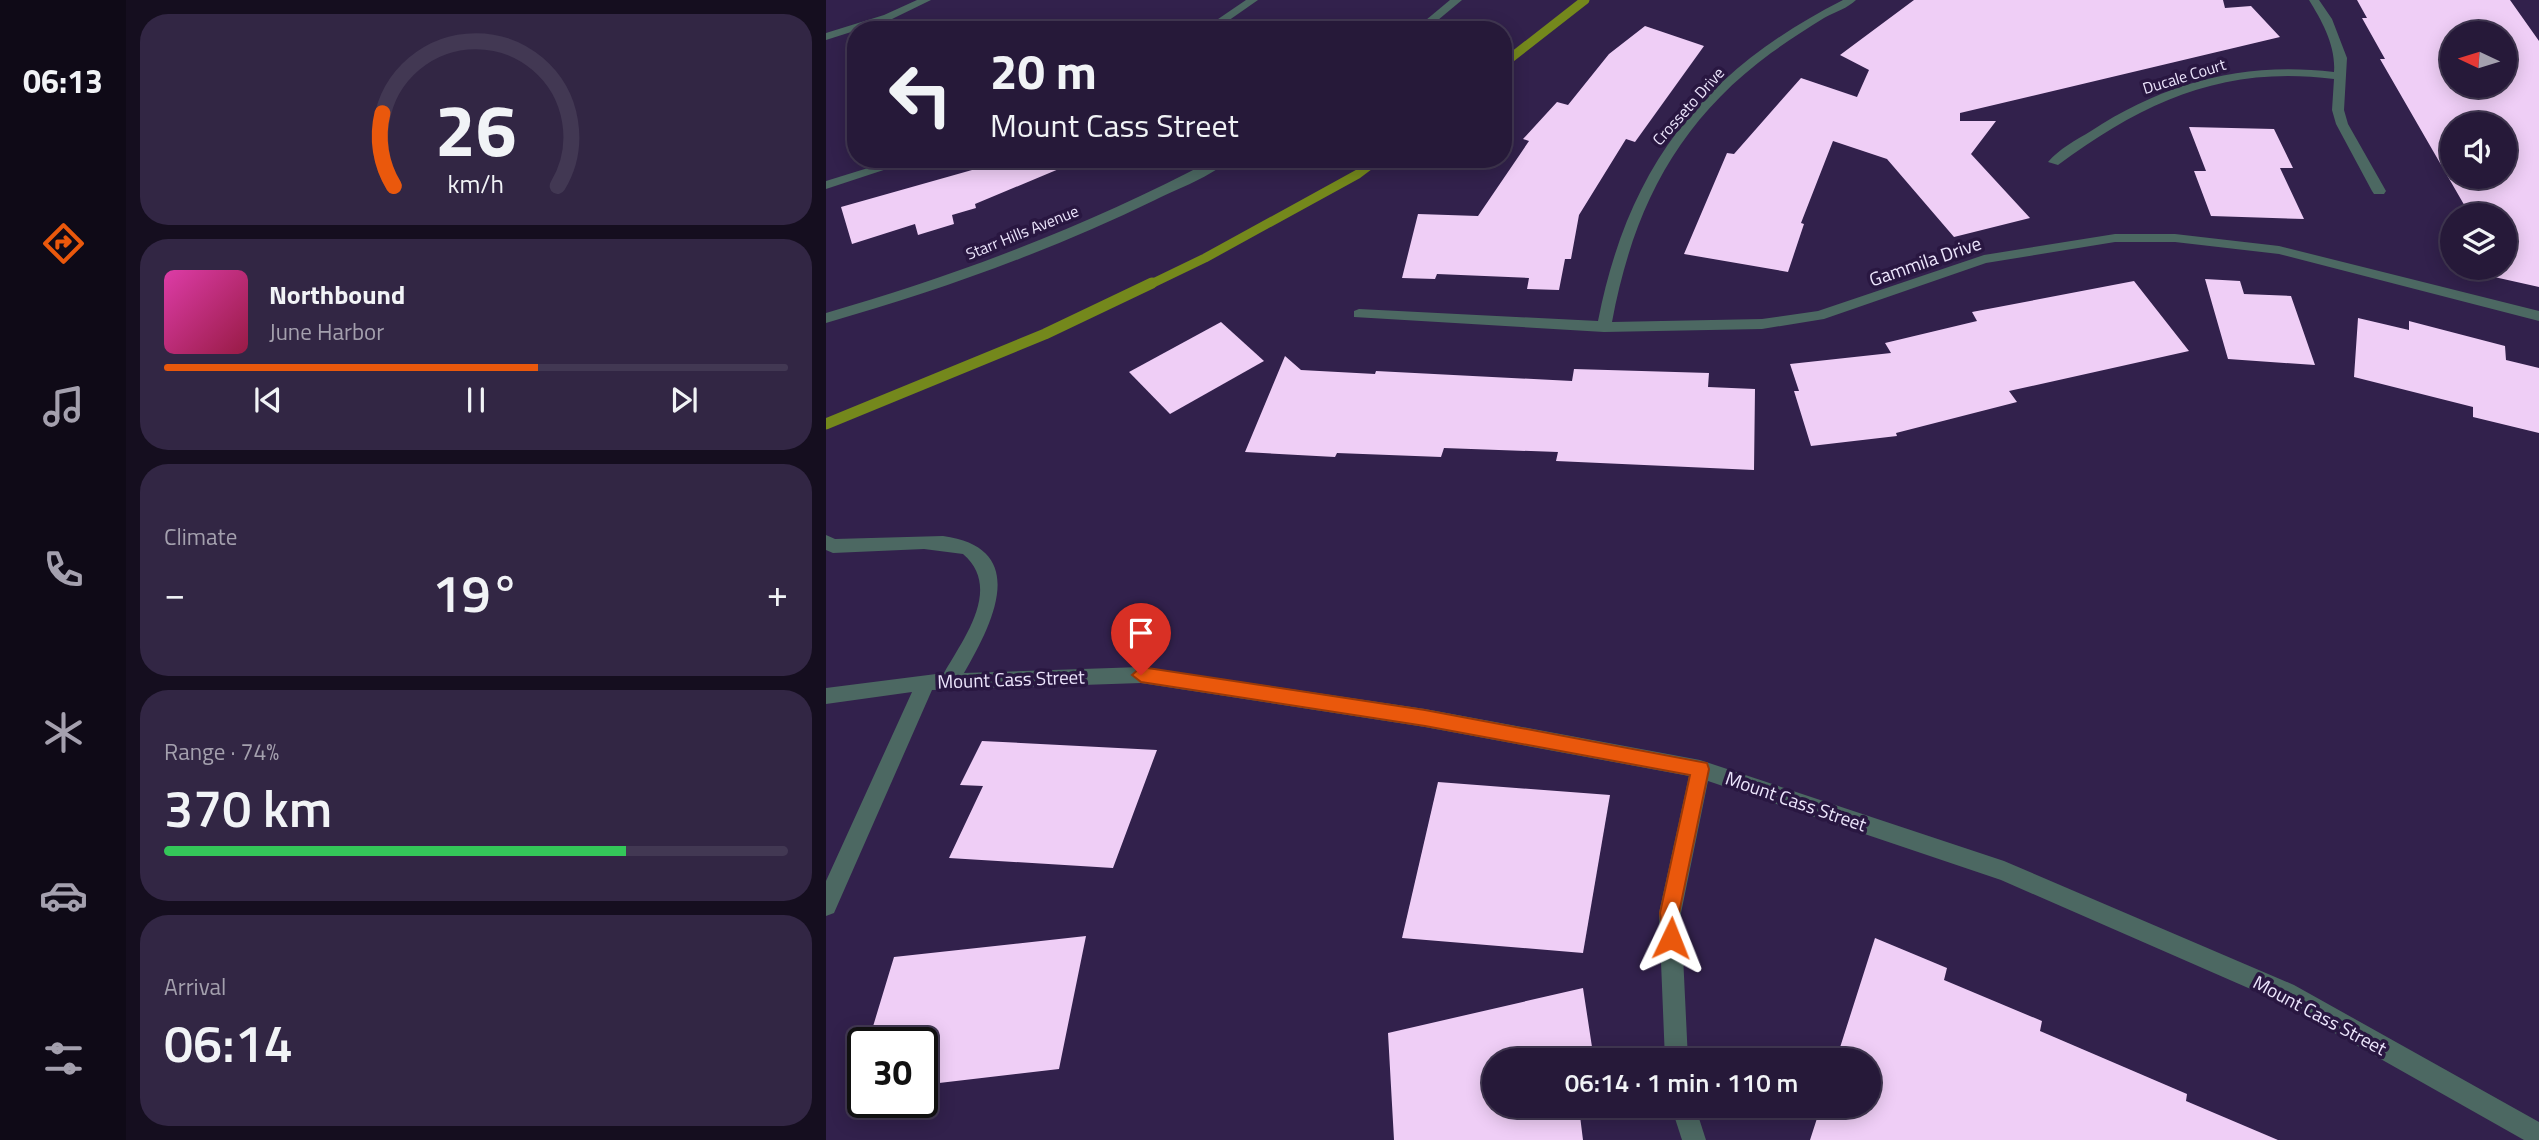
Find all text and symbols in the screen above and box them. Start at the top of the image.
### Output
north arrow [2440,21,2516,98]
map controls [2440,21,2517,280]
text: 20 m [990,33,1097,108]
icon: left [875,49,966,140]
street label: Ducale Court [2139,52,2229,100]
text: 06:13 [23,57,103,105]
street label: Crosseto Drive [1646,62,1730,150]
text: 26 [435,74,517,184]
text: Mount Cass Street [990,101,1239,149]
button: sound [2440,112,2517,189]
text: km/h [448,164,504,202]
street label: Starr Hills Avenue [962,198,1082,266]
button: layers [2440,203,2517,280]
icon: directions [39,219,88,268]
street label: Gammila Drive [1865,228,1985,293]
text: Northbound [269,275,405,314]
text: June Harbor [269,314,384,349]
icon: previous [249,381,287,419]
icon: pause [457,381,495,419]
icon: next [665,381,703,419]
icon: music [39,382,88,431]
text: Climate [164,519,237,554]
icon: phone [39,545,88,594]
text: 19° [432,553,520,632]
text: − [164,564,185,622]
text: + [767,564,788,622]
pin [1111,603,1171,675]
icon: arrive [1122,614,1160,652]
street label: Mount Cass Street [937,661,1086,696]
icon: climate [39,708,88,757]
text: Range · 74% [164,734,279,769]
street label: Mount Cass Street [1722,763,1871,838]
text: 370 km [164,768,332,847]
icon: car [39,871,88,920]
position arrow [1634,901,1708,975]
street label: Mount Cass Street [2248,967,2393,1062]
text: Arrival [164,969,226,1004]
text: 06:14 [164,1003,293,1082]
speed limit sign: 30 [847,1027,938,1118]
icon: filters [39,1034,88,1083]
text: 06:14 · 1 min · 110 m [1565,1063,1798,1102]

